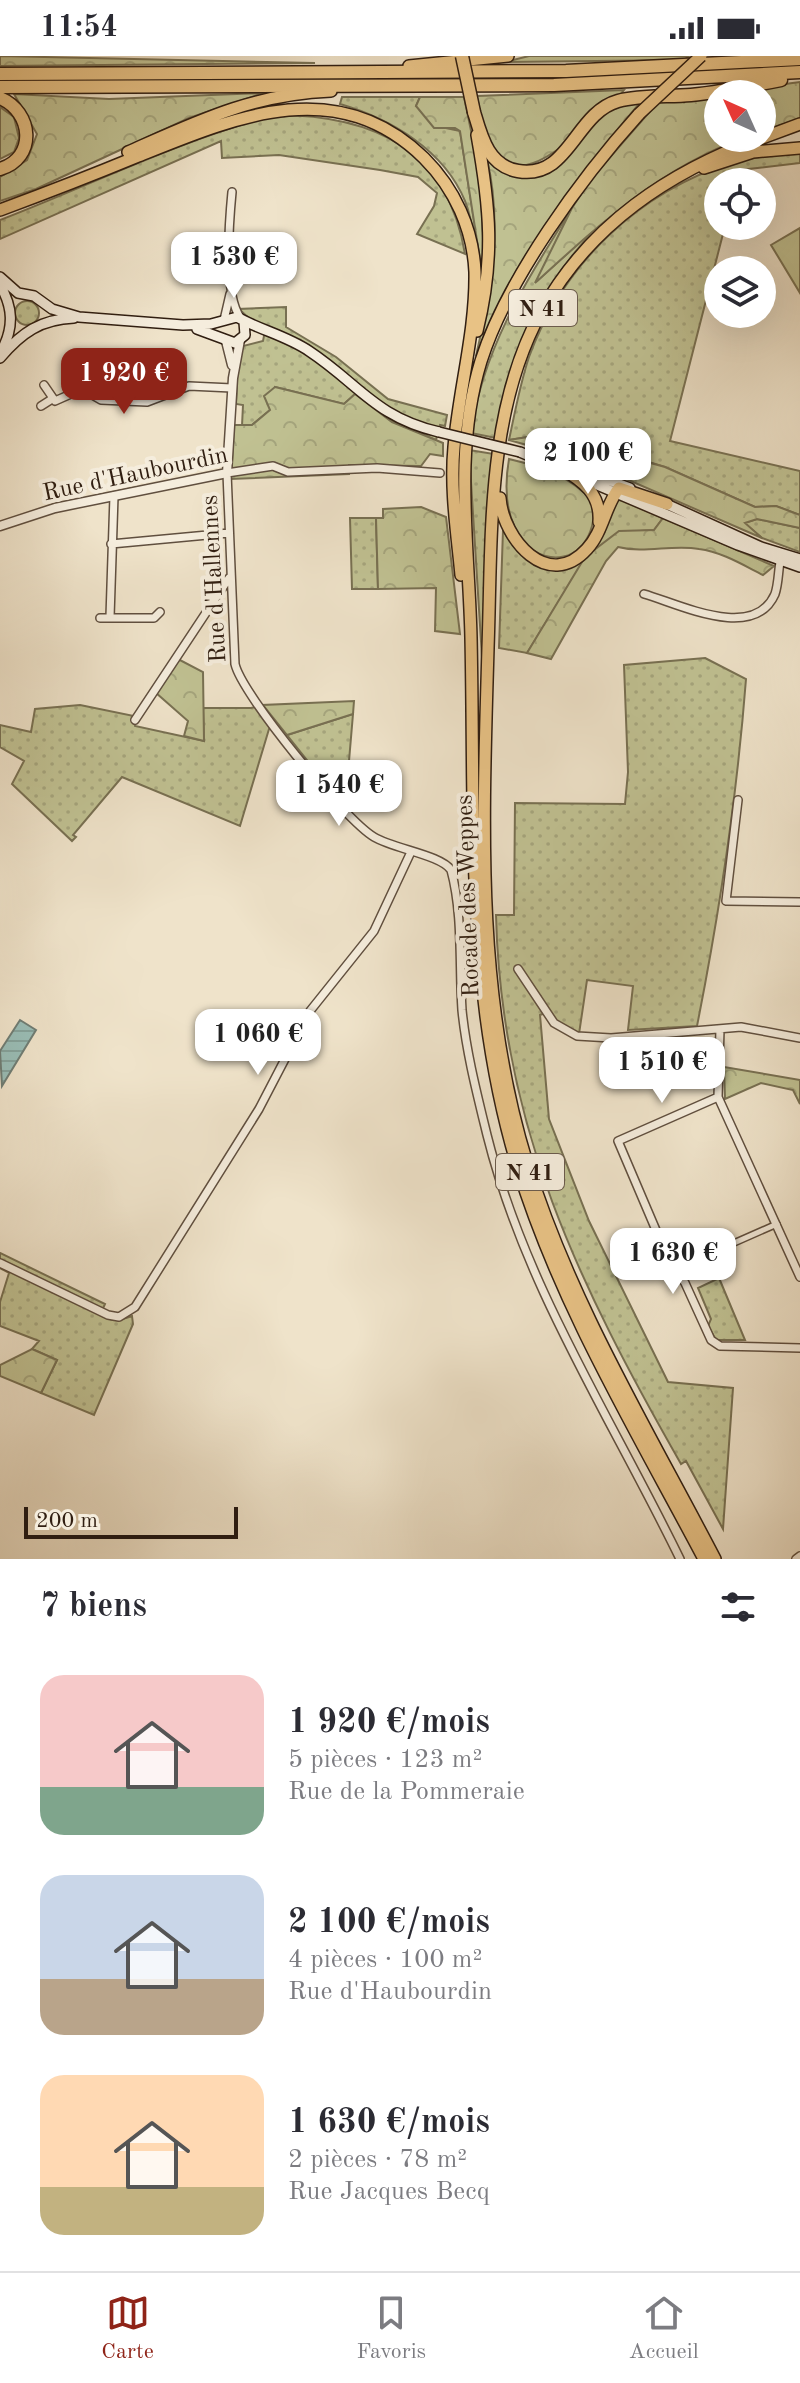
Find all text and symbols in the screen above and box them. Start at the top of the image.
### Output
text: 11:54 [40,13,118,43]
north arrow [704,80,776,152]
map controls [704,80,776,328]
button: locate [704,168,776,240]
pin: 1 530 € [160,232,308,300]
text: 1 530 € [189,245,279,271]
button: layers [704,256,776,328]
road number: N 41 [509,290,577,326]
pin: 1 920 € [50,348,198,416]
text: 1 920 € [79,361,169,387]
pin: 2 100 € [514,428,662,496]
text: 2 100 € [543,441,633,467]
street label: Rue d'Haubourdin [41,444,230,506]
street label: Rue d'Hallennes [199,494,231,664]
pin: 1 540 € [265,760,413,828]
text: 1 540 € [294,773,384,799]
street label: Rocade des Weppes [453,794,485,998]
pin: 1 060 € [184,1009,332,1077]
text: 1 060 € [213,1022,303,1048]
pin: 1 510 € [588,1037,736,1105]
text: 1 510 € [617,1050,707,1076]
road number: N 41 [496,1154,564,1190]
pin: 1 630 € [599,1228,747,1296]
text: 1 630 € [628,1241,718,1267]
scale bar [24,1503,238,1539]
text: 200 m [36,1510,98,1532]
icon: filters [716,1585,760,1629]
text: 7 biens [40,1590,147,1624]
text: 1 920 €/mois [288,1706,490,1740]
icon: home [104,1707,200,1803]
text: 5 pièces · 123 m² [288,1747,482,1773]
text: Rue de la Pommeraie [288,1779,525,1805]
text: 2 100 €/mois [288,1906,490,1940]
icon: home [104,1907,200,2003]
text: 4 pièces · 100 m² [288,1947,482,1973]
text: Rue d'Haubourdin [288,1979,492,2005]
text: 1 630 €/mois [288,2106,490,2140]
icon: home [104,2107,200,2203]
text: 2 pièces · 78 m² [288,2147,467,2173]
text: Rue Jacques Becq [288,2179,490,2205]
tab: Carte [101,2291,154,2366]
tab: Favoris [357,2291,426,2366]
tab: Accueil [629,2291,699,2366]

